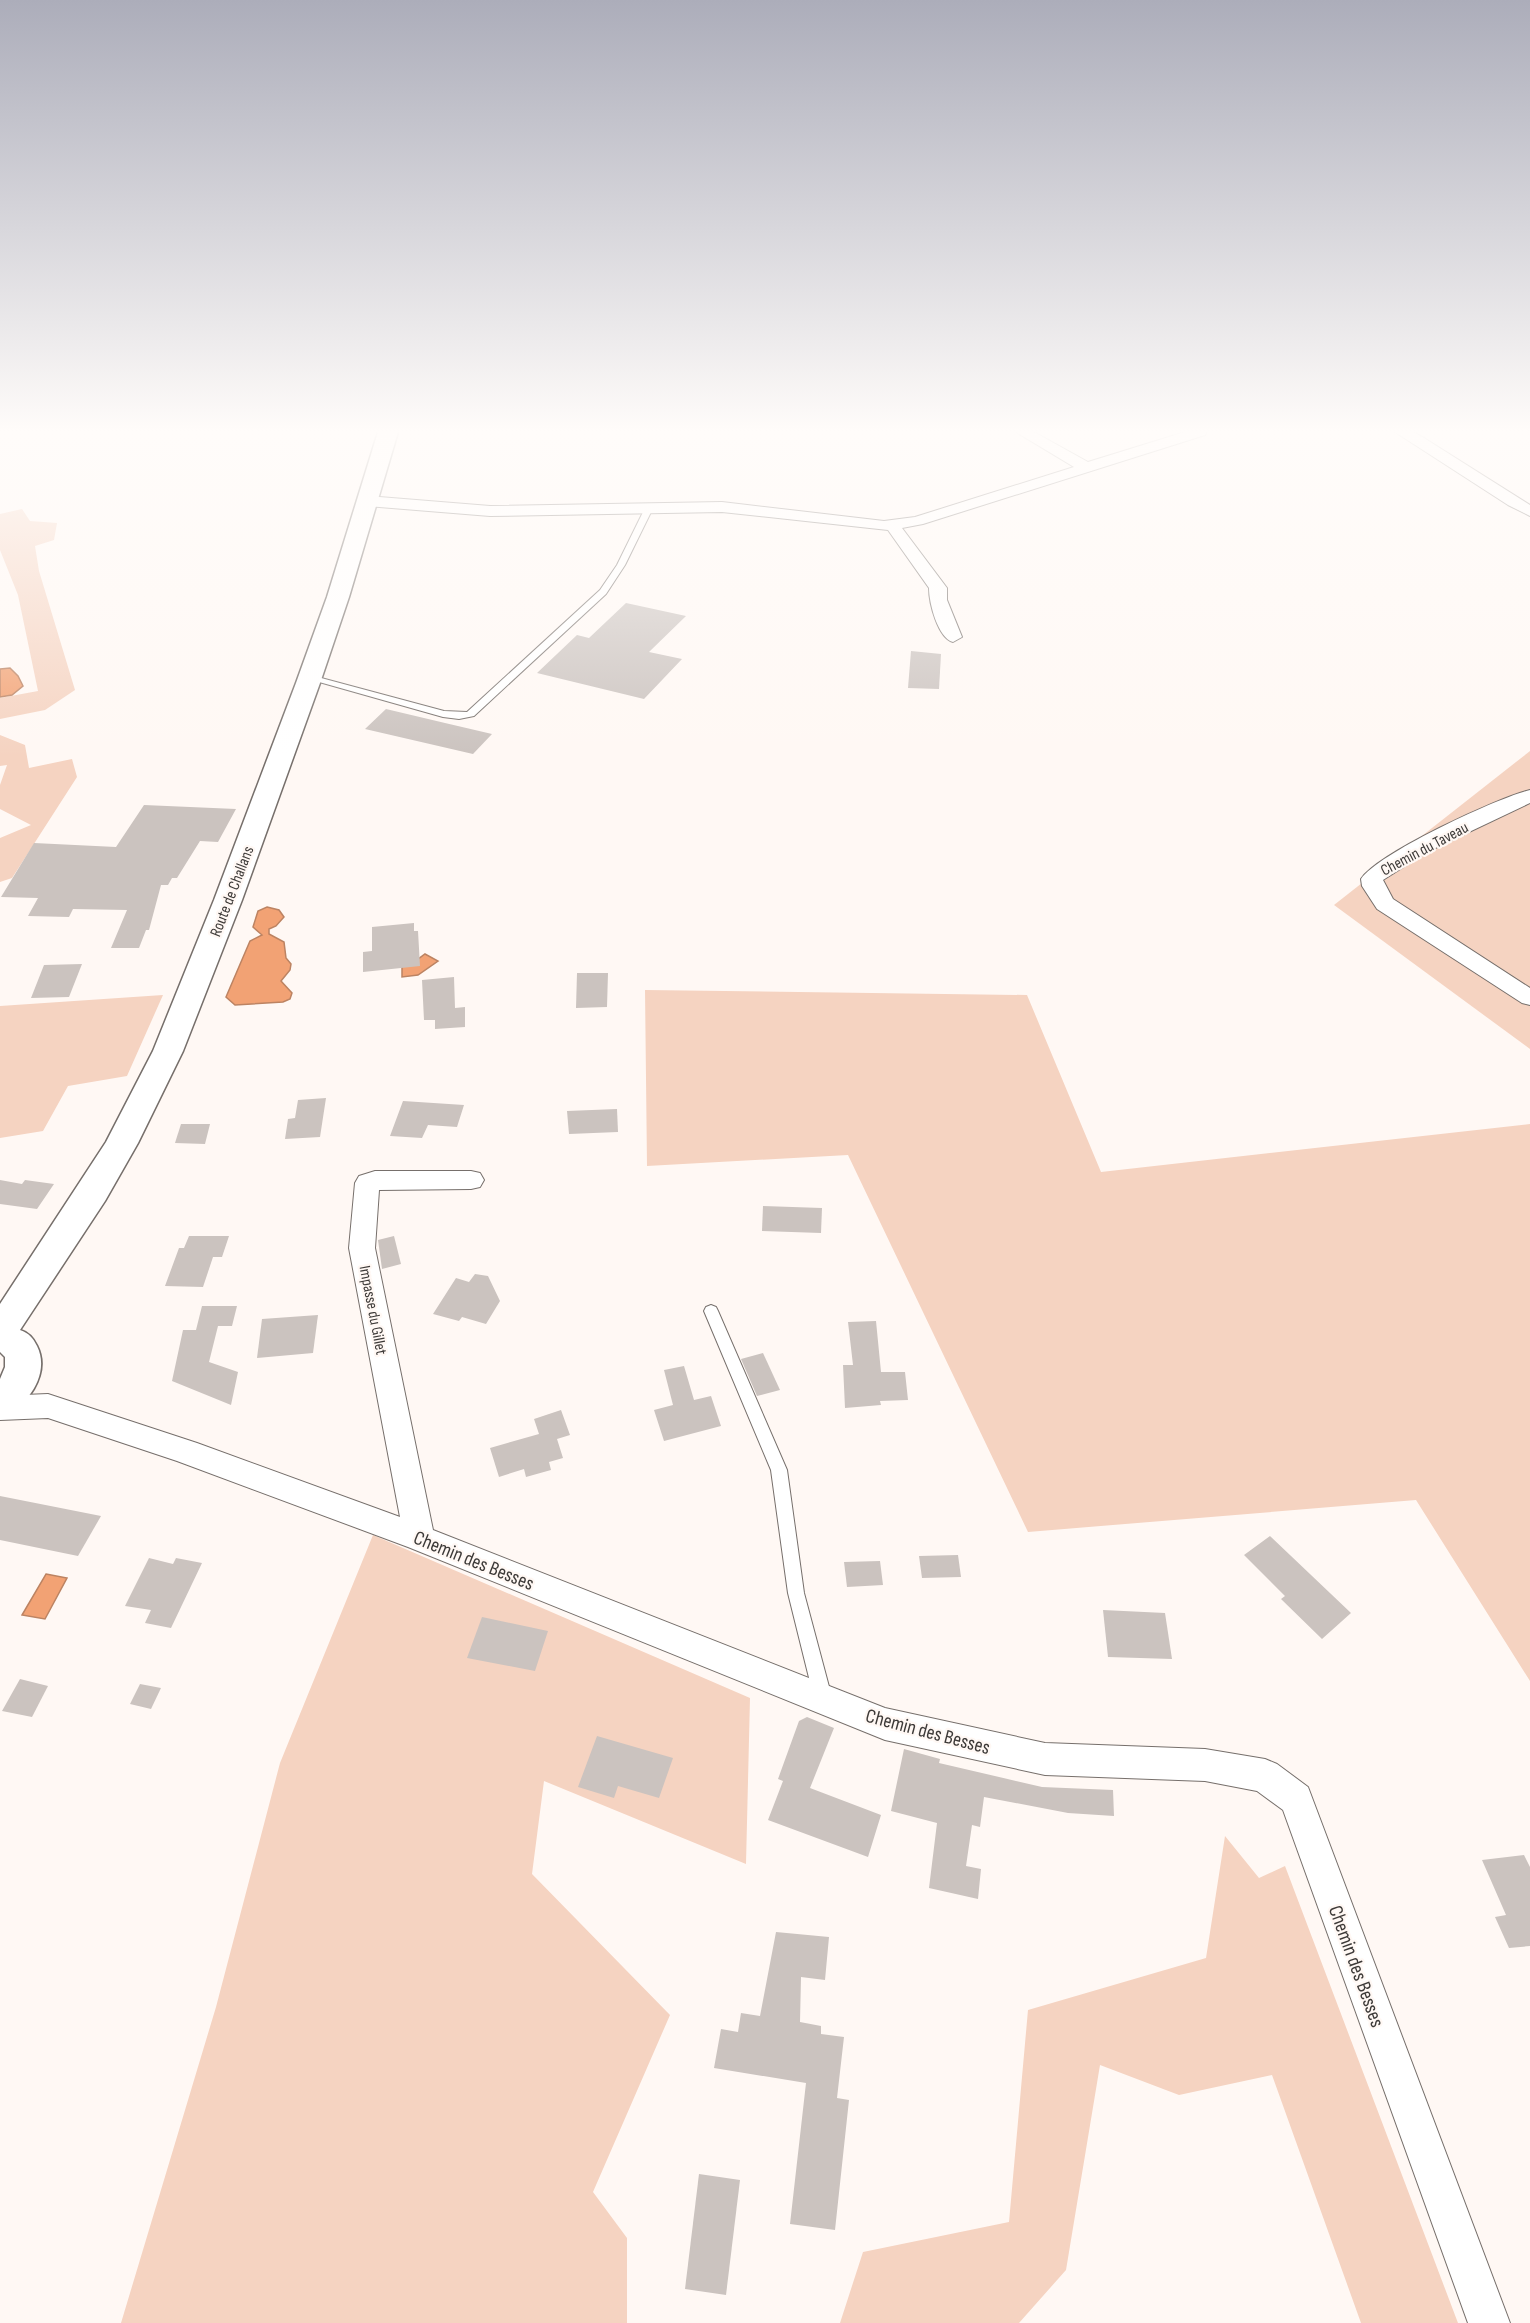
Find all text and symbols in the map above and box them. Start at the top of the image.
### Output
street label: Chemin du Taveau [1378,818,1472,880]
street label: Route de Challans [206,843,258,939]
street label: Impasse du Gillet [355,1264,391,1357]
street label: Chemin des Besses [410,1526,537,1596]
street label: Chemin des Besses [863,1704,992,1760]
street label: Chemin des Besses [1323,1902,1389,2030]

